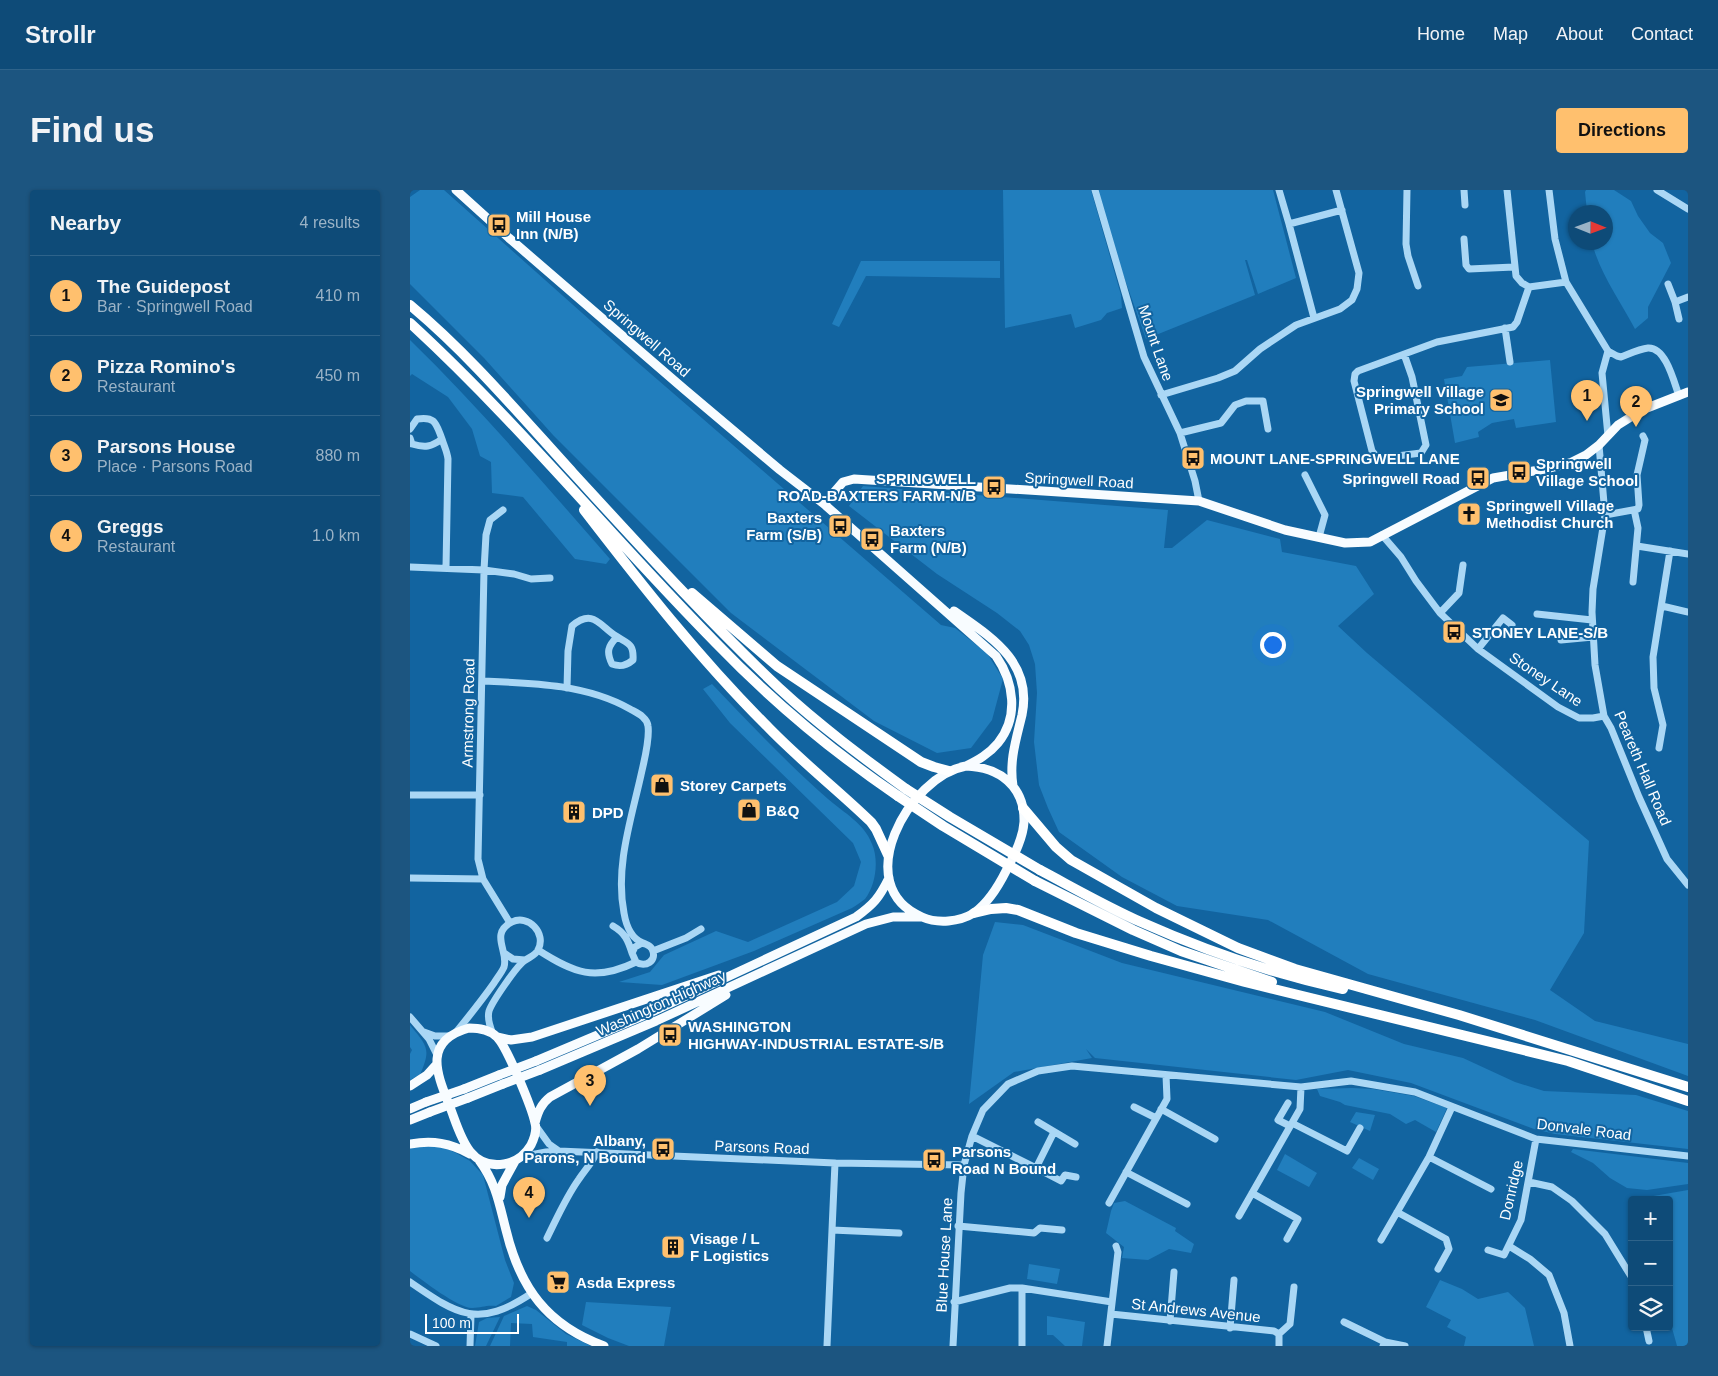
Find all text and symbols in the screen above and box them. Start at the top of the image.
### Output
text: Strollr [25,21,96,48]
text: Home [1417,24,1465,44]
text: Map [1493,24,1528,44]
text: About [1556,24,1603,44]
text: Contact [1631,24,1693,44]
button: Directions [1556,108,1688,153]
text: Find us [30,110,154,149]
north arrow [1568,205,1613,250]
place label: Mill House Inn (N/B) [516,208,591,242]
text: Nearby [50,211,121,234]
bus stop icon: Mill House Inn (N/B) [486,212,512,238]
text: 4 results [300,214,360,231]
text: The Guidepost [97,276,230,297]
text: 1 [62,287,70,304]
text: 410 m [316,287,360,304]
street label: Springwell Road [600,296,694,380]
text: Bar · Springwell Road [97,298,253,315]
street label: Mount Lane [1135,303,1177,383]
text: Pizza Romino's [97,356,236,377]
text: 2 [62,367,70,384]
text: 450 m [316,367,360,384]
text: Restaurant [97,378,175,395]
pin: 1 [1571,380,1603,421]
place label: Springwell Village Primary School [1356,383,1484,417]
pin: 2 [1620,386,1652,427]
school or university icon: Springwell Village Primary School [1488,387,1514,413]
text: Parsons House [97,436,235,457]
bus stop icon: MOUNT LANE-SPRINGWELL LANE [1180,445,1206,471]
text: 3 [62,447,70,464]
text: 880 m [316,447,360,464]
place label: MOUNT LANE-SPRINGWELL LANE [1210,450,1460,467]
place label: Springwell Village School [1536,455,1638,489]
text: Place · Parsons Road [97,458,253,475]
bus stop icon: Springwell Village School [1506,459,1532,485]
bus stop icon: Springwell Road [1465,465,1491,491]
street label: Springwell Road [1024,469,1134,491]
place label: SPRINGWELL ROAD-BAXTERS FARM-N/B [778,470,976,504]
place label: Springwell Road [1342,470,1460,487]
bus stop icon: SPRINGWELL ROAD-BAXTERS FARM-N/B [981,474,1007,500]
place label: Springwell Village Methodist Church [1486,497,1614,531]
church icon: Springwell Village Methodist Church [1456,501,1482,527]
place label: Baxters Farm (S/B) [746,509,822,543]
bus stop icon: Baxters Farm (S/B) [827,513,853,539]
text: Greggs [97,516,164,537]
place label: Baxters Farm (N/B) [890,522,967,556]
bus stop icon: Baxters Farm (N/B) [859,526,885,552]
text: 4 [62,527,70,544]
text: 1.0 km [312,527,360,544]
text: Restaurant [97,538,175,555]
bus stop icon: STONEY LANE-S/B [1441,619,1467,645]
place label: STONEY LANE-S/B [1472,624,1608,641]
your location [1260,632,1286,658]
street label: Stoney Lane [1506,648,1586,710]
street label: Armstrong Road [459,658,477,768]
street label: Peareth Hall Road [1611,708,1675,828]
shop icon: Storey Carpets [649,772,675,798]
place label: Storey Carpets [680,777,787,794]
shop icon: B&Q [736,797,762,823]
building icon: DPD [561,799,587,825]
place label: B&Q [766,802,800,819]
place label: DPD [592,804,624,821]
street label: Washington Highway [593,966,729,1039]
place label: WASHINGTON HIGHWAY-INDUSTRIAL ESTATE-S/B [688,1018,944,1052]
bus stop icon: WASHINGTON HIGHWAY-INDUSTRIAL ESTATE-S/B [657,1022,683,1048]
pin: 3 [574,1065,606,1106]
street label: Donvale Road [1536,1115,1632,1143]
place label: Albany, Parons, N Bound [524,1132,646,1166]
bus stop icon: Albany, Parons, N Bound [650,1136,676,1162]
street label: Parsons Road [714,1137,810,1157]
place label: Parsons Road N Bound [952,1143,1056,1177]
bus stop icon: Parsons Road N Bound [921,1147,947,1173]
street label: Donridge [1496,1158,1526,1222]
pin: 4 [513,1177,545,1218]
map controls [1628,1196,1673,1331]
button: + [1628,1196,1673,1241]
street label: Blue House Lane [932,1197,956,1313]
place label: Visage / L F Logistics [690,1230,769,1264]
building icon: Visage / L F Logistics [660,1234,686,1260]
button: − [1628,1241,1673,1286]
supermarket icon: Asda Express [545,1269,571,1295]
place label: Asda Express [576,1274,675,1291]
button: layers [1628,1286,1673,1331]
street label: St Andrews Avenue [1131,1295,1261,1325]
scale bar [425,1311,519,1334]
text: 100 m [432,1315,471,1331]

